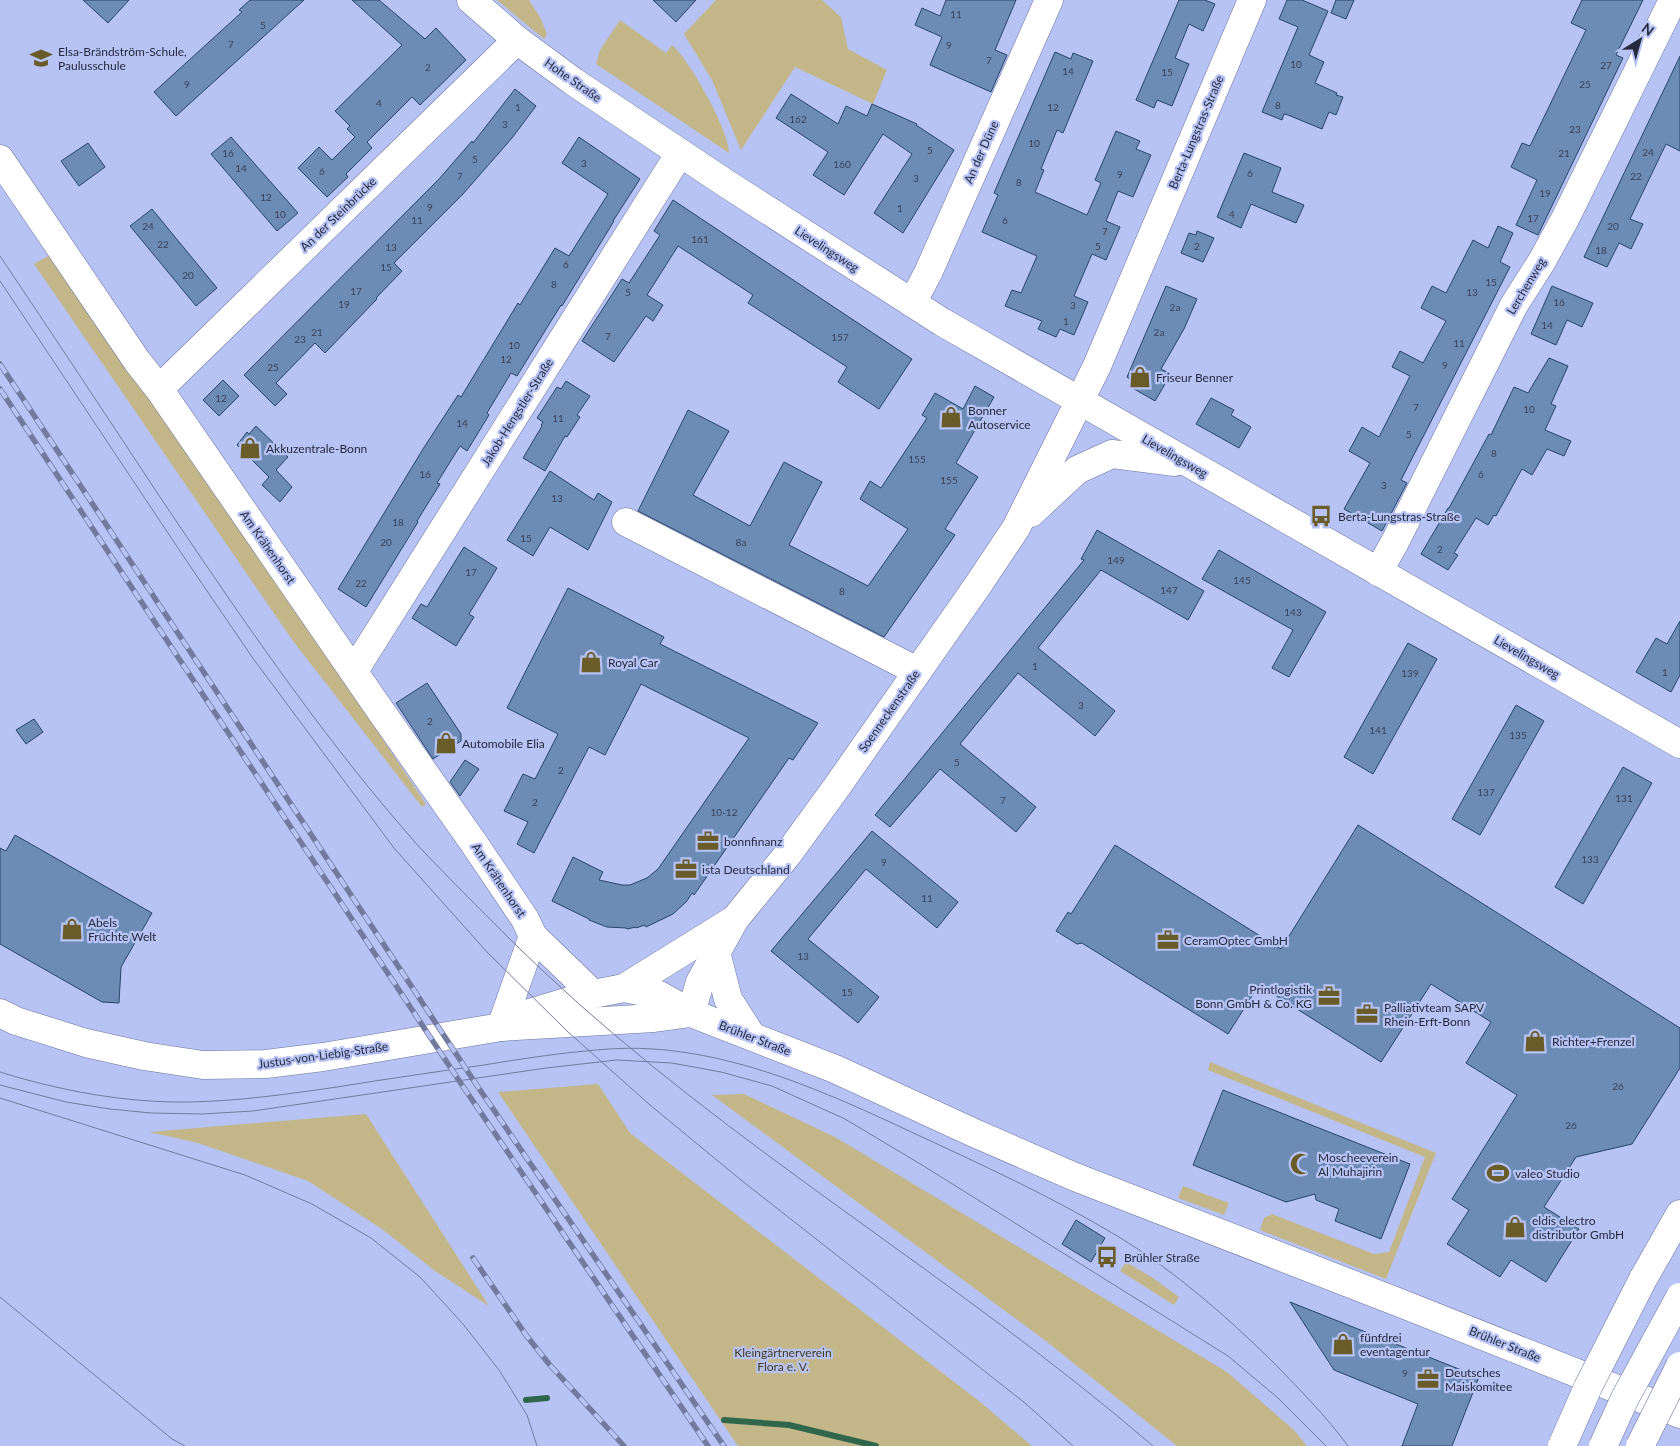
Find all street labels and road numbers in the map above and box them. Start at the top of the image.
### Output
street label: Hohe Straße [542,55,604,105]
street label: Berta-Lungstras-Straße [1165,73,1227,191]
street label: An der Düne [961,118,1001,186]
street label: An der Steinbrücke [297,174,379,254]
street label: Lievelingsweg [792,223,862,275]
street label: Lerchenweg [1503,255,1549,317]
street label: Jakob-Hengstler-Straße [478,355,556,469]
street label: Lievelingsweg [1139,431,1211,481]
street label: Am Krähenhorst [237,507,299,587]
street label: Lievelingsweg [1491,632,1563,682]
street label: Soenneckenstraße [855,667,923,755]
street label: Am Krähenhorst [469,840,530,921]
street label: Brühler Straße [717,1017,793,1059]
street label: Justus-von-Liebig-Straße [257,1038,389,1072]
street label: Brühler Straße [1467,1323,1543,1365]

